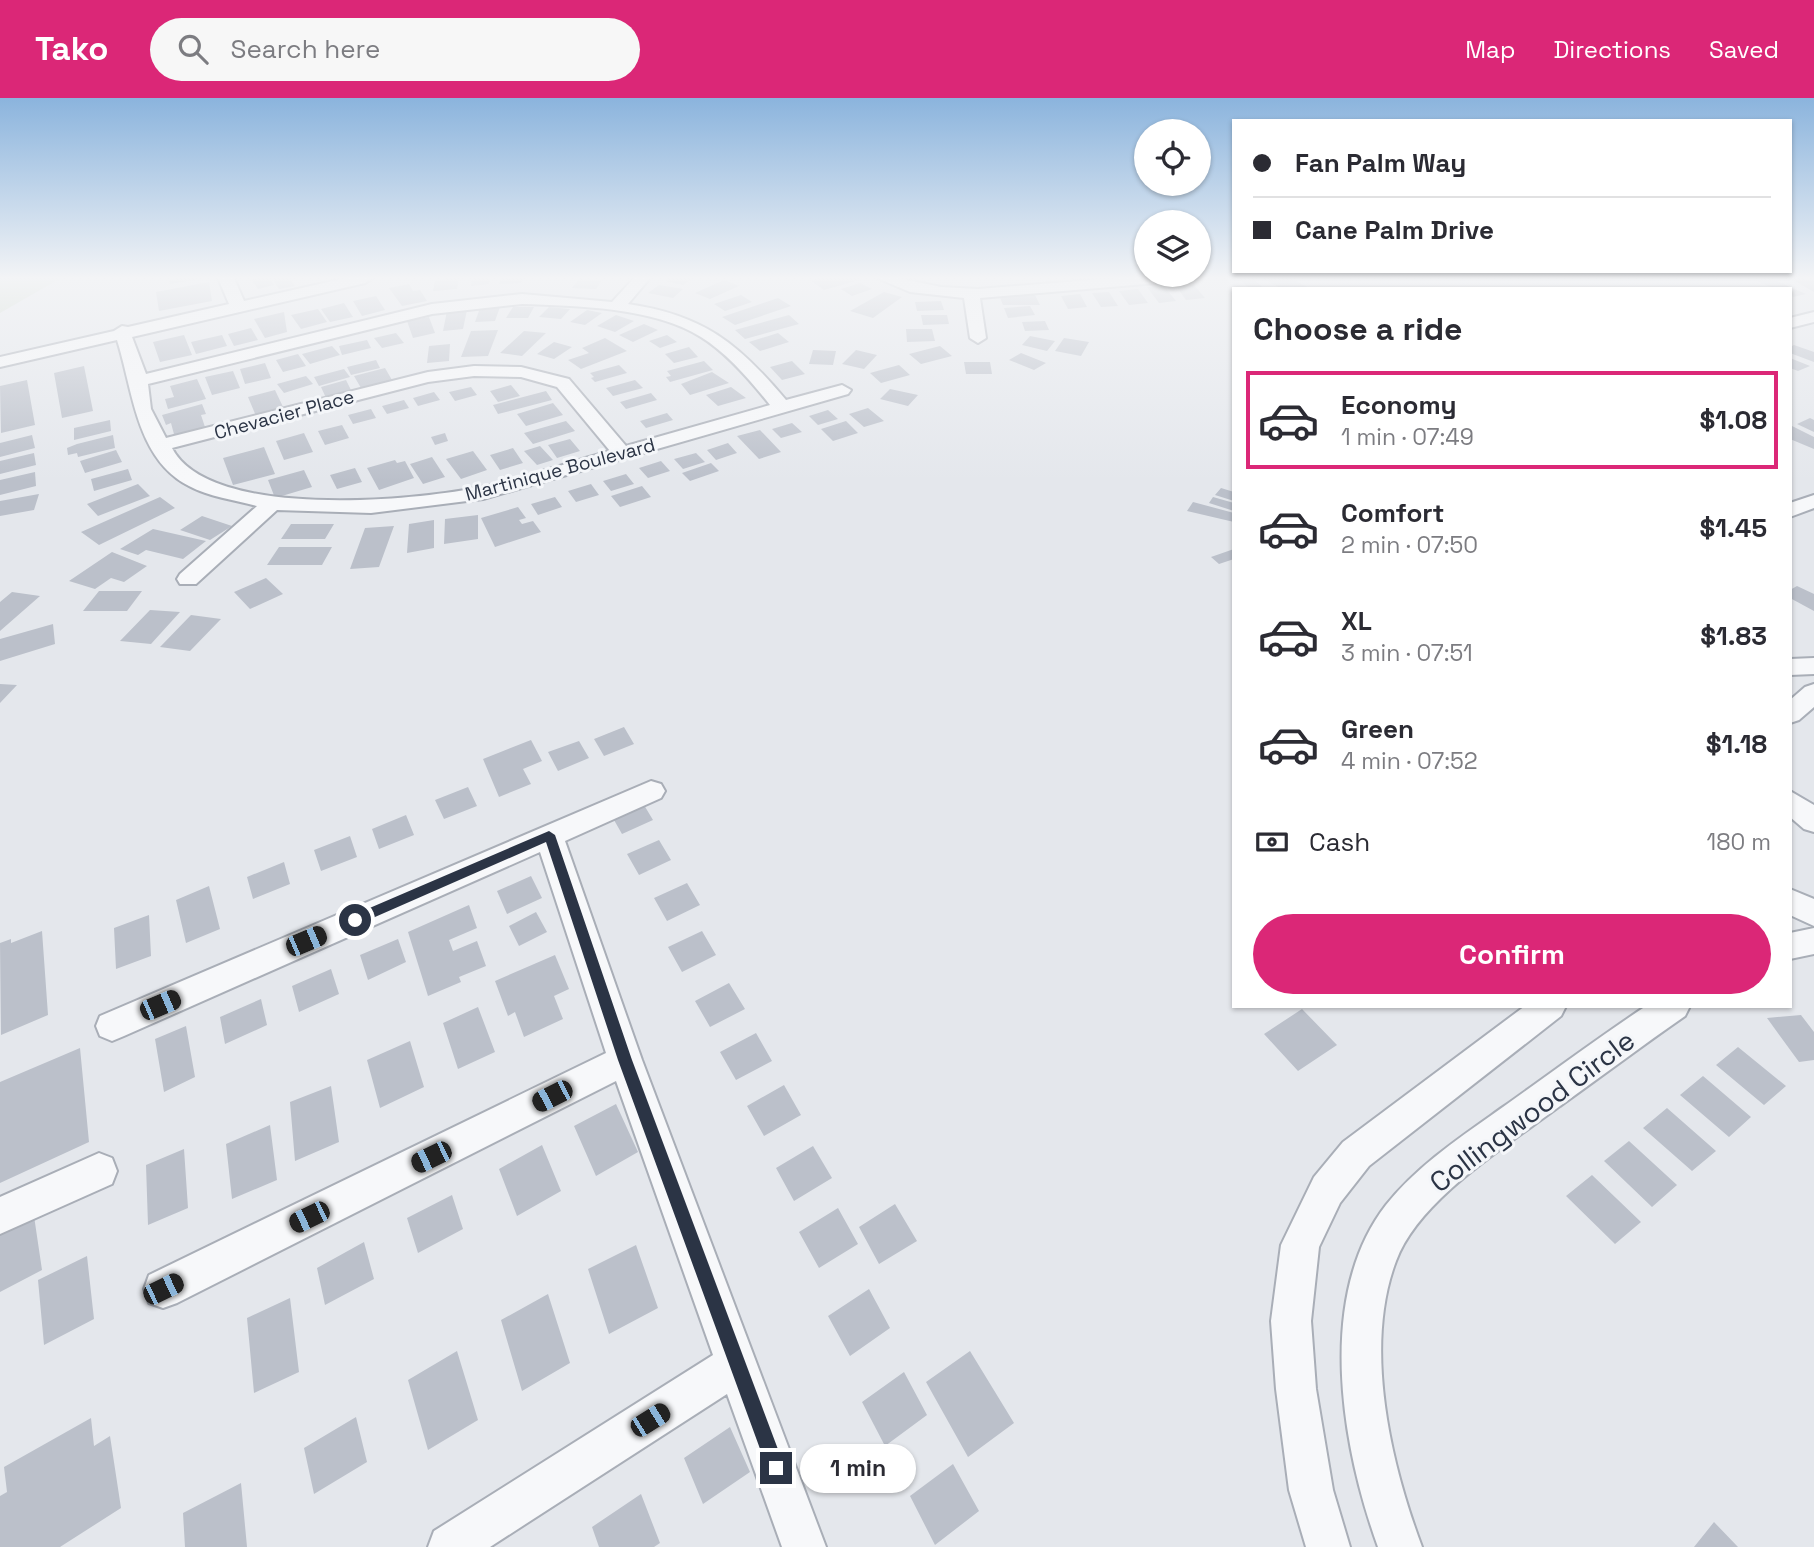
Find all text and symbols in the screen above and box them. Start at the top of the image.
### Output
search box [150,18,640,81]
text: Tako [35,28,108,70]
icon: search [174,30,212,68]
text: Search here [230,32,380,66]
text: Map [1465,34,1515,65]
text: Directions [1553,34,1671,65]
text: Saved [1709,34,1779,65]
map controls [1134,119,1211,287]
button: locate [1134,119,1211,196]
text: Fan Palm Way [1295,146,1466,180]
button: layers [1134,210,1211,287]
text: Cane Palm Drive [1295,213,1494,247]
text: Choose a ride [1253,309,1463,349]
street label: Chevacier Place [211,384,357,445]
text: Economy [1341,388,1457,422]
icon: car [1257,389,1320,452]
text: $1.08 [1700,403,1767,437]
text: 1 min · 07:49 [1341,422,1474,452]
street label: Martinique Boulevard [462,432,658,507]
text: Comfort [1341,496,1444,530]
icon: car [1257,497,1320,560]
text: $1.45 [1700,511,1767,545]
text: 2 min · 07:50 [1341,530,1478,560]
text: XL [1341,604,1372,638]
icon: car [1257,605,1320,668]
text: $1.83 [1700,619,1767,653]
text: 3 min · 07:51 [1341,638,1473,668]
text: Green [1341,712,1414,746]
icon: car [1257,713,1320,776]
text: $1.18 [1706,727,1767,761]
text: 4 min · 07:52 [1341,746,1478,776]
icon: cash [1253,823,1291,861]
text: Cash [1309,825,1370,859]
text: 180 m [1707,827,1771,857]
route start [339,904,371,936]
button: Confirm [1253,914,1771,994]
car [283,923,330,959]
car [137,987,184,1023]
street label: Collingwood Circle [1422,1022,1642,1200]
car [529,1077,576,1115]
car [408,1138,455,1176]
car [286,1198,333,1236]
car [140,1270,187,1308]
car [627,1400,674,1440]
callout: 1 min [800,1444,916,1492]
route end [760,1452,792,1484]
text: 1 min [830,1453,886,1483]

